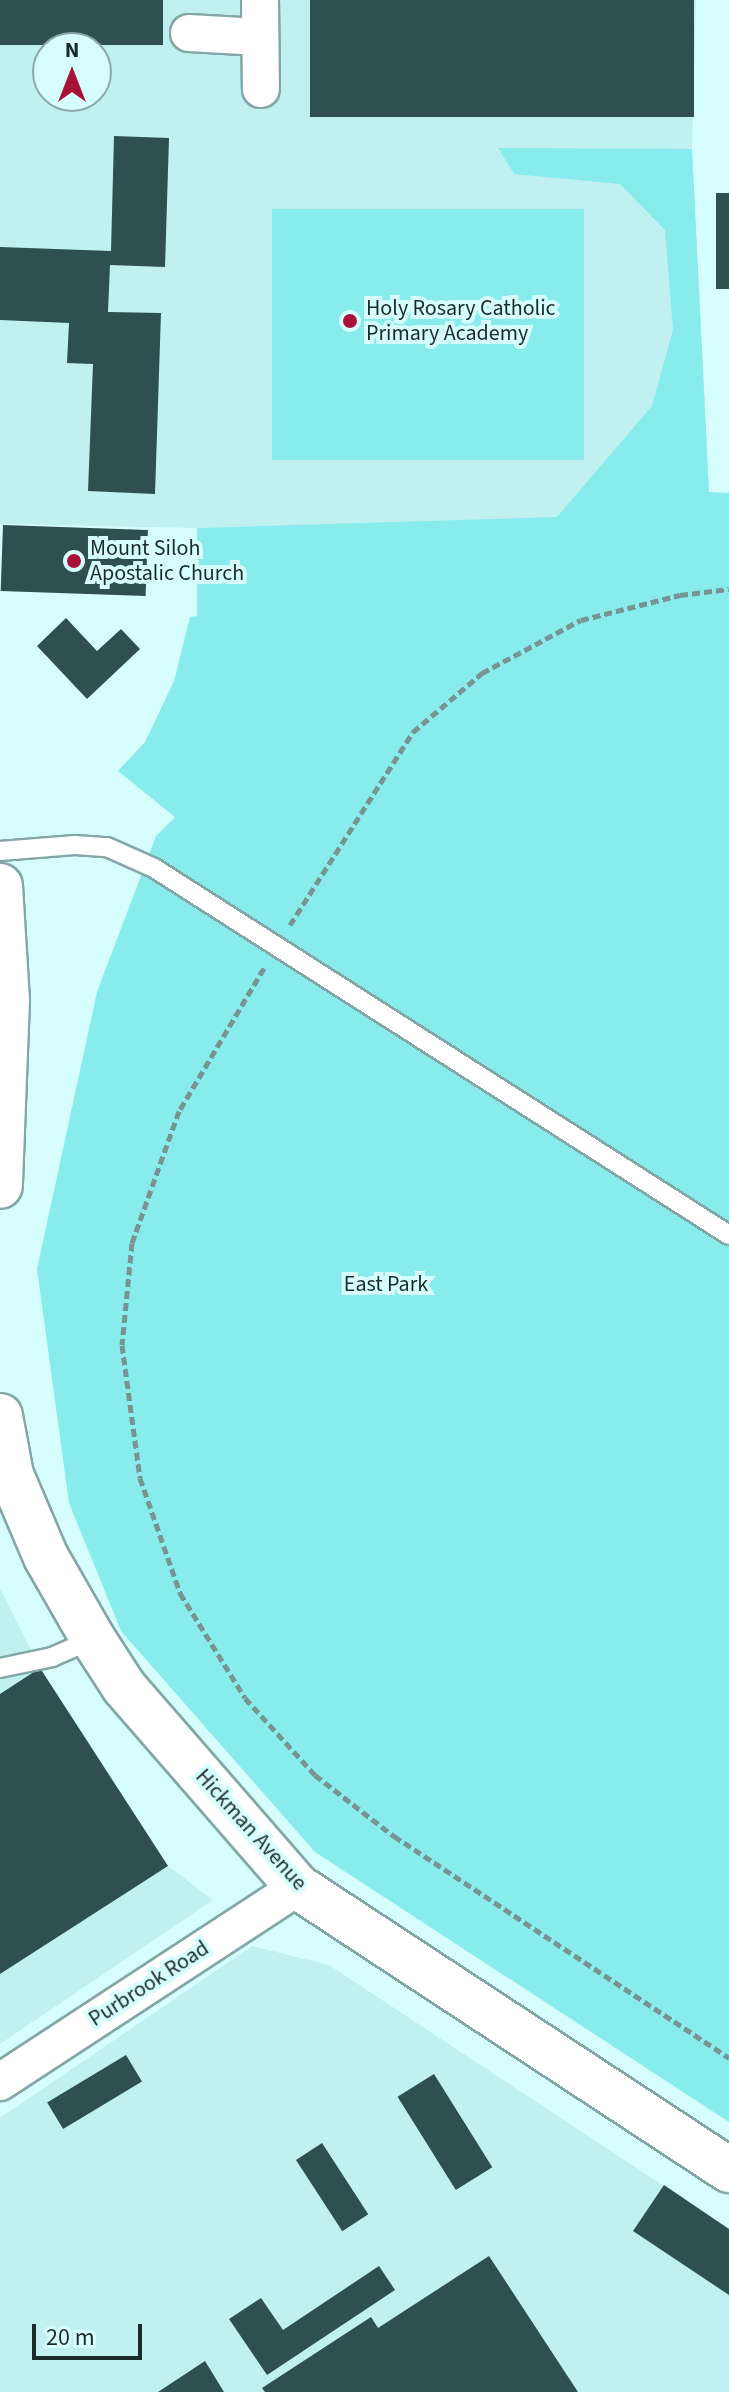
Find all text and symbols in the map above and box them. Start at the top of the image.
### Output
north arrow [32,32,112,112]
text: N [65,34,79,66]
place label: Holy Rosary Catholic Primary Academy [366,295,556,346]
marker: Holy Rosary Catholic Primary Academy [341,312,359,330]
place label: Mount Siloh Apostalic Church [90,535,244,586]
marker: Mount Siloh Apostalic Church [65,552,83,570]
park label: East Park [344,1272,428,1298]
street label: Hickman Avenue [190,1764,312,1896]
street label: Purbrook Road [84,1935,214,2033]
scale bar [36,2308,146,2358]
text: 20 m [46,2320,95,2355]

